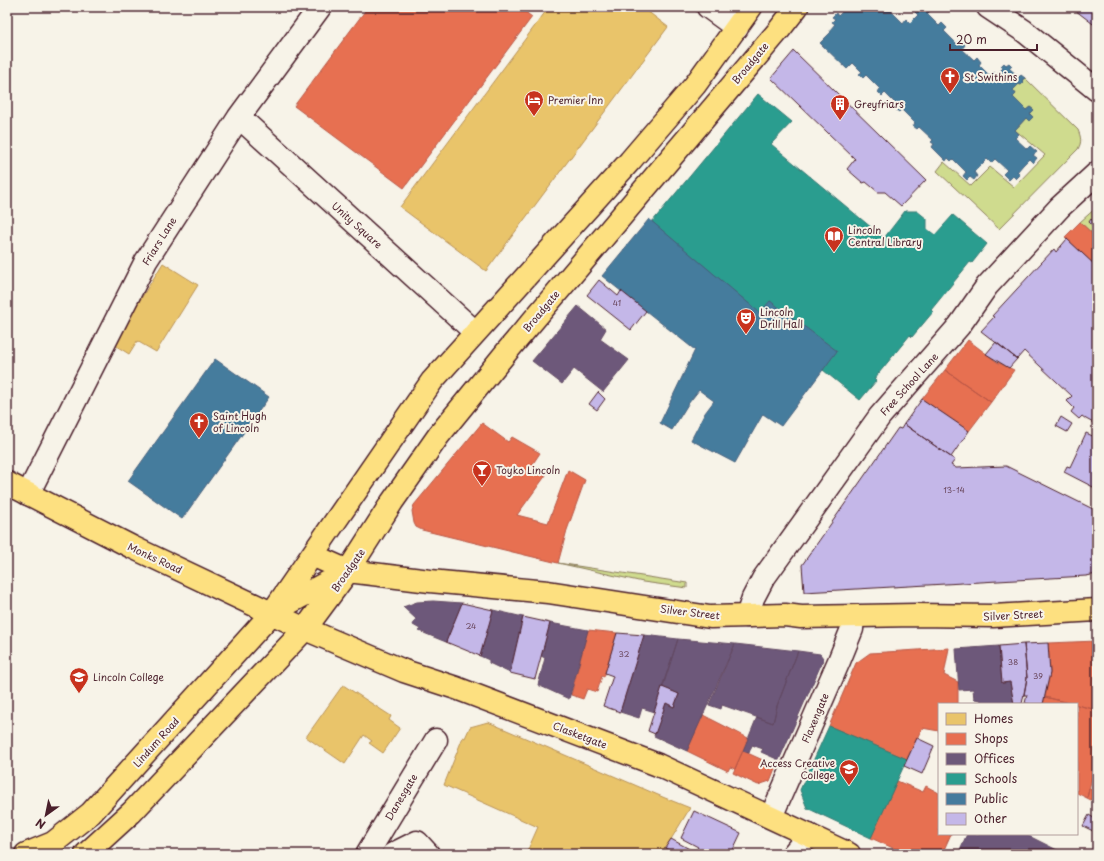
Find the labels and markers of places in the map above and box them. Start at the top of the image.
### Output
church icon: St Swithins [939,66,961,94]
place label: St Swithins [964,69,1018,84]
hotel icon: Premier Inn [523,89,545,117]
place label: Premier Inn [548,92,603,107]
building icon: Greyfriars [829,93,851,121]
place label: Greyfriars [854,96,904,111]
place label: Lincoln Central Library [848,222,922,249]
library icon: Lincoln Central Library [823,225,845,253]
place label: Lincoln Drill Hall [760,304,803,331]
theatre icon: Lincoln Drill Hall [735,307,757,335]
place label: Saint Hugh of Lincoln [213,408,267,435]
church icon: Saint Hugh of Lincoln [188,411,210,439]
bar icon: Toyko Lincoln [471,459,493,487]
place label: Toyko Lincoln [496,462,560,477]
school or university icon: Lincoln College [68,666,90,694]
place label: Lincoln College [93,669,165,684]
place label: Access Creative College [760,755,836,782]
school or university icon: Access Creative College [838,758,860,786]

